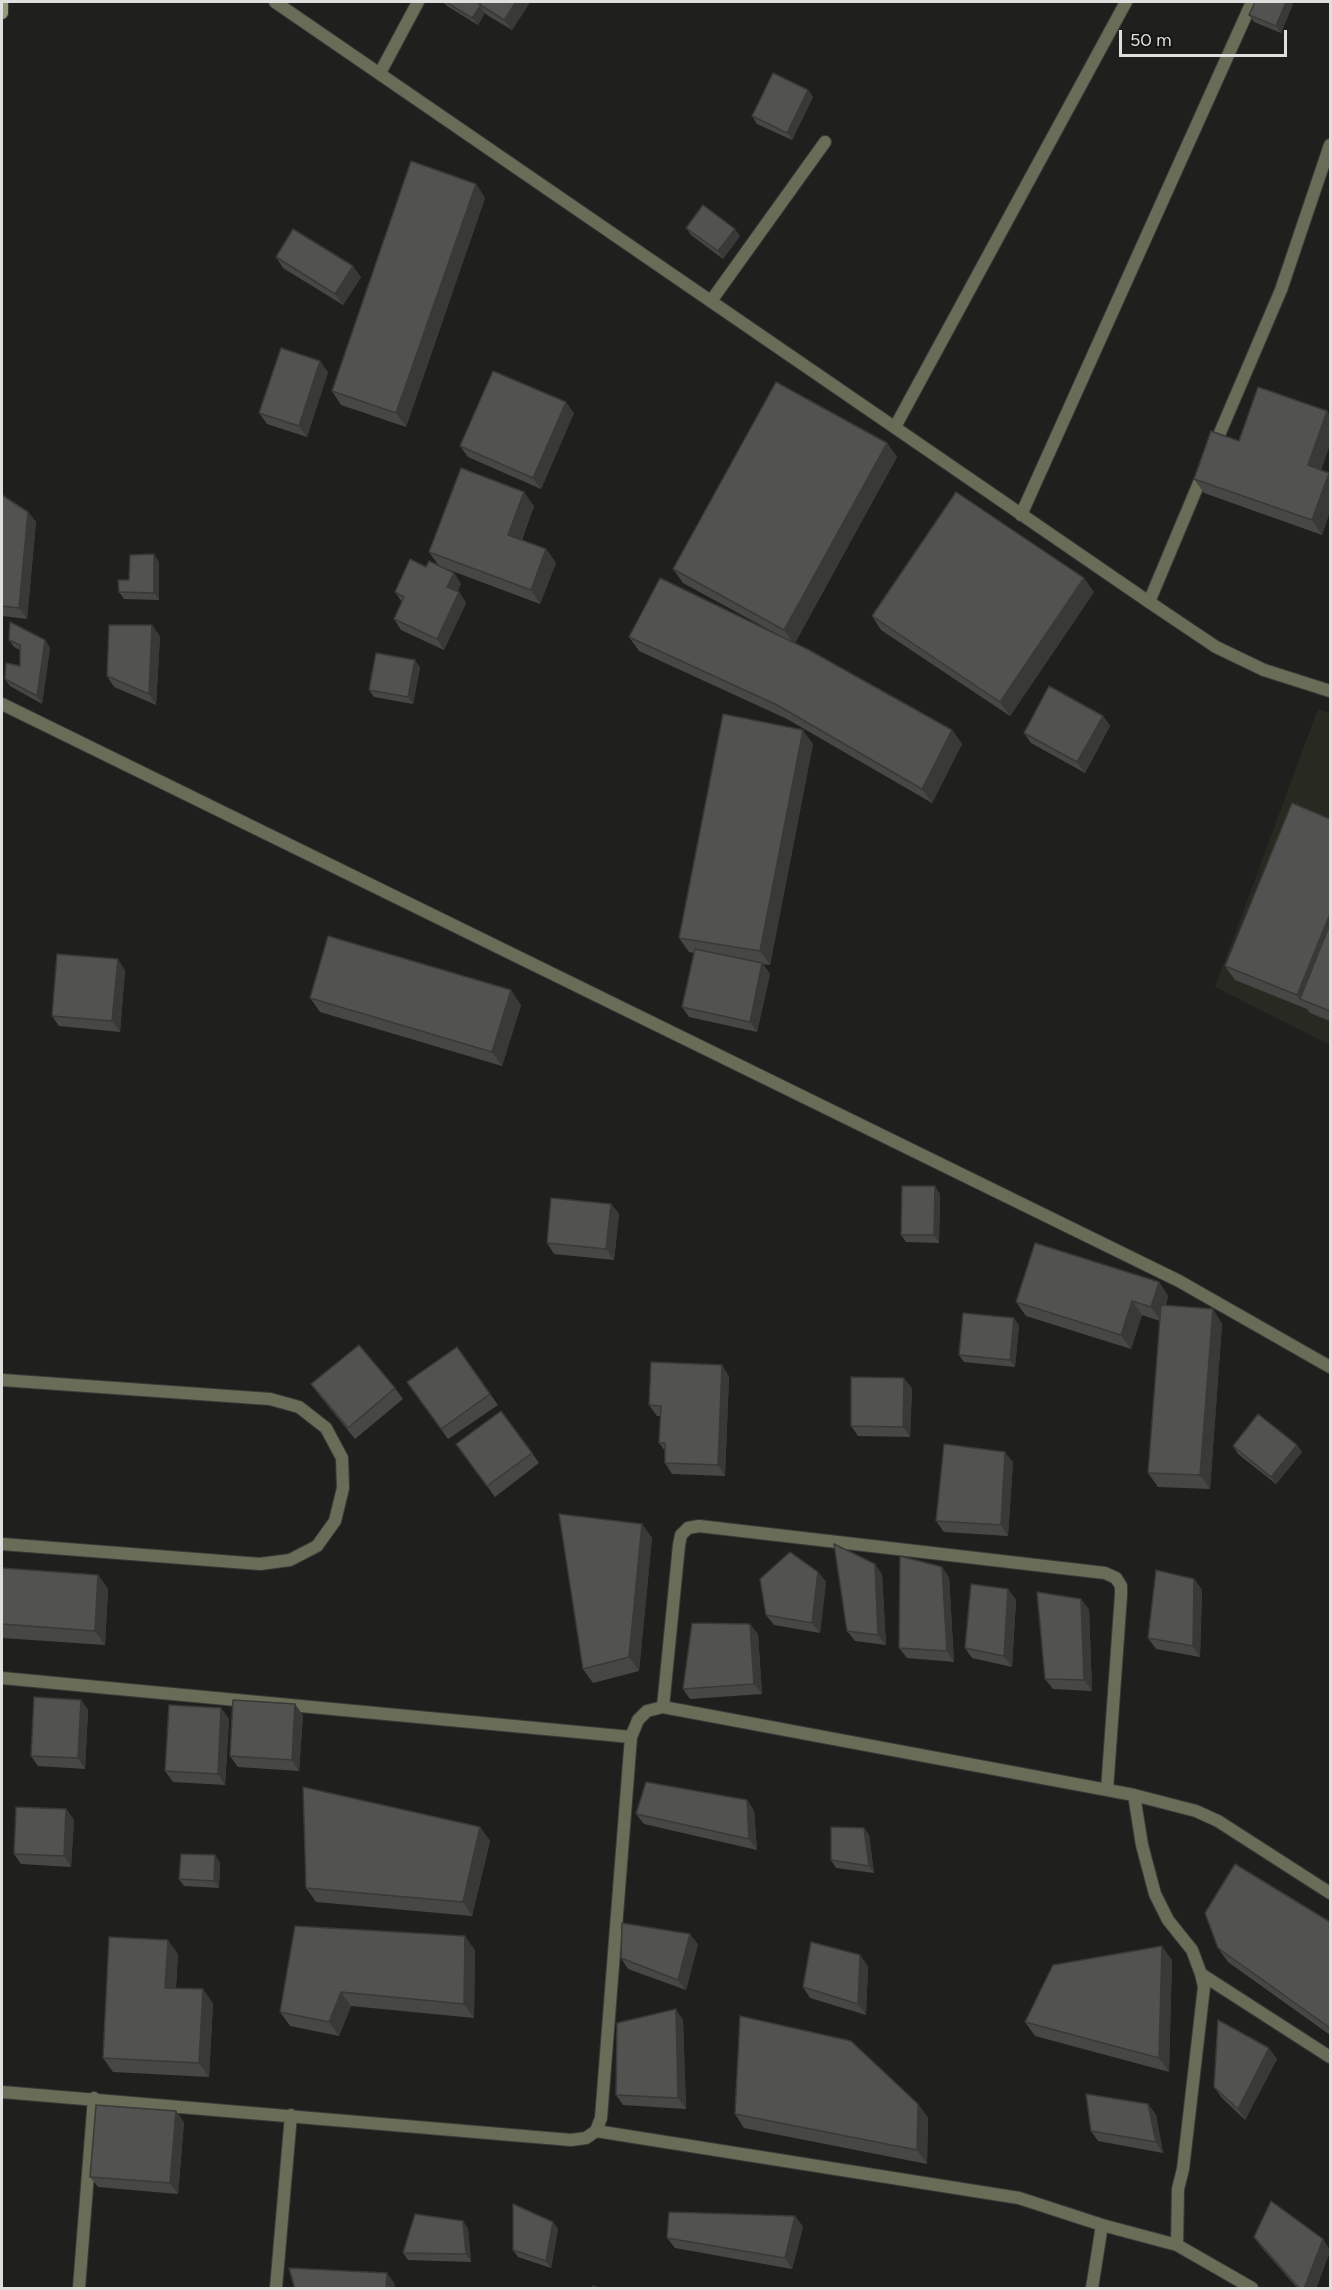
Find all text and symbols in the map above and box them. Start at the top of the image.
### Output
scale bar [1122,18,1290,56]
text: 50 m [1130,29,1172,51]

